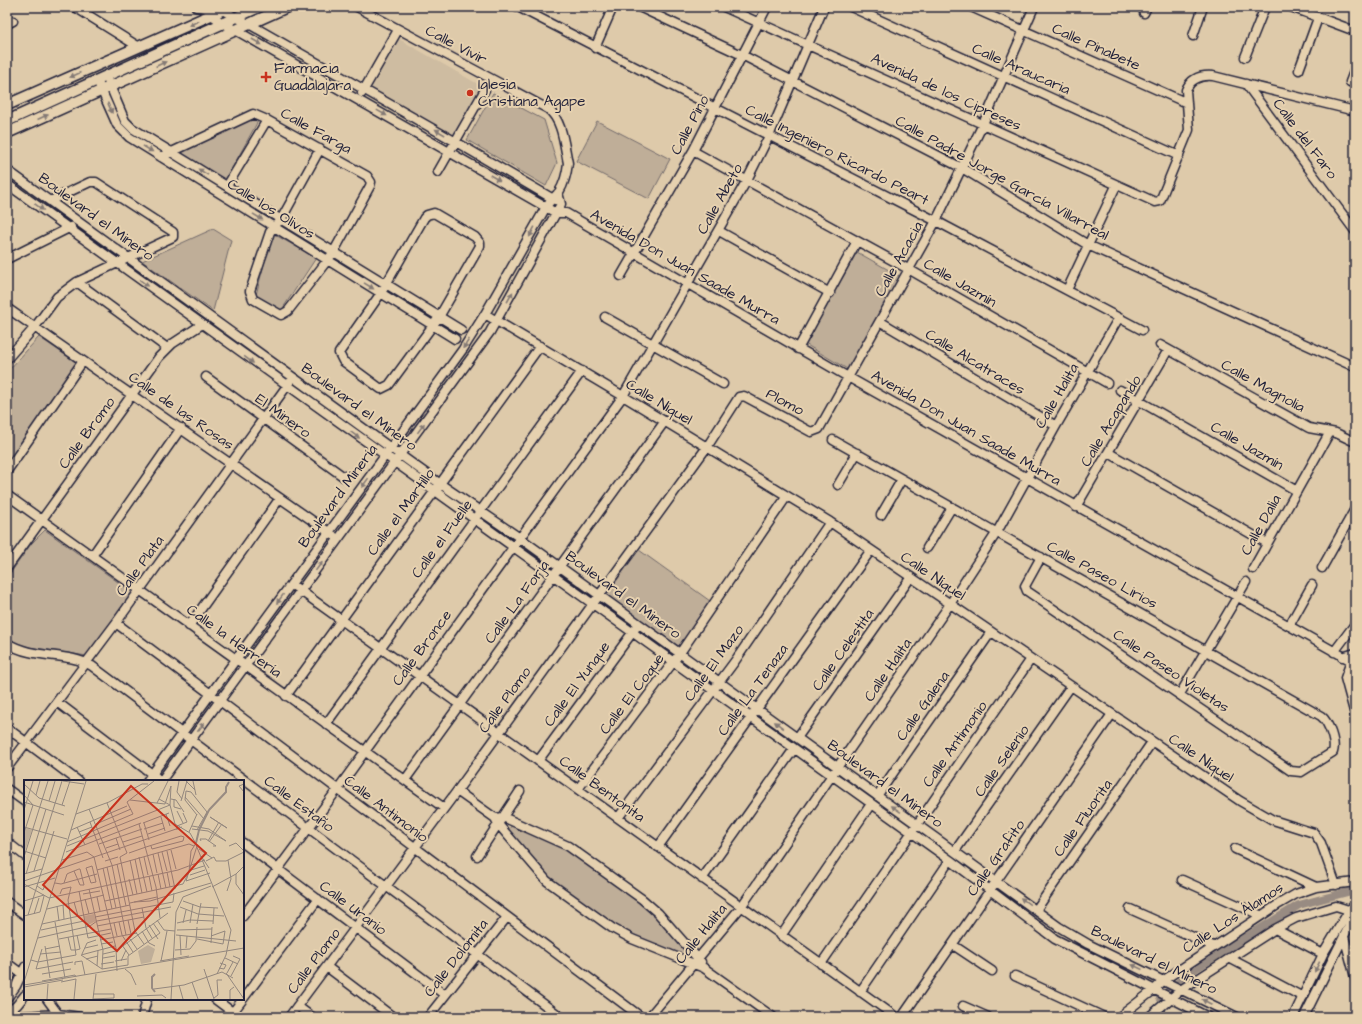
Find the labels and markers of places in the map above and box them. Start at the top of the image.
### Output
place label: Farmacia Guadalajara [274,58,352,96]
marker: Farmacia Guadalajara [261,72,271,82]
place label: Iglesia Cristiana Agape [478,74,585,113]
marker: Iglesia Cristiana Agape [465,88,475,98]

